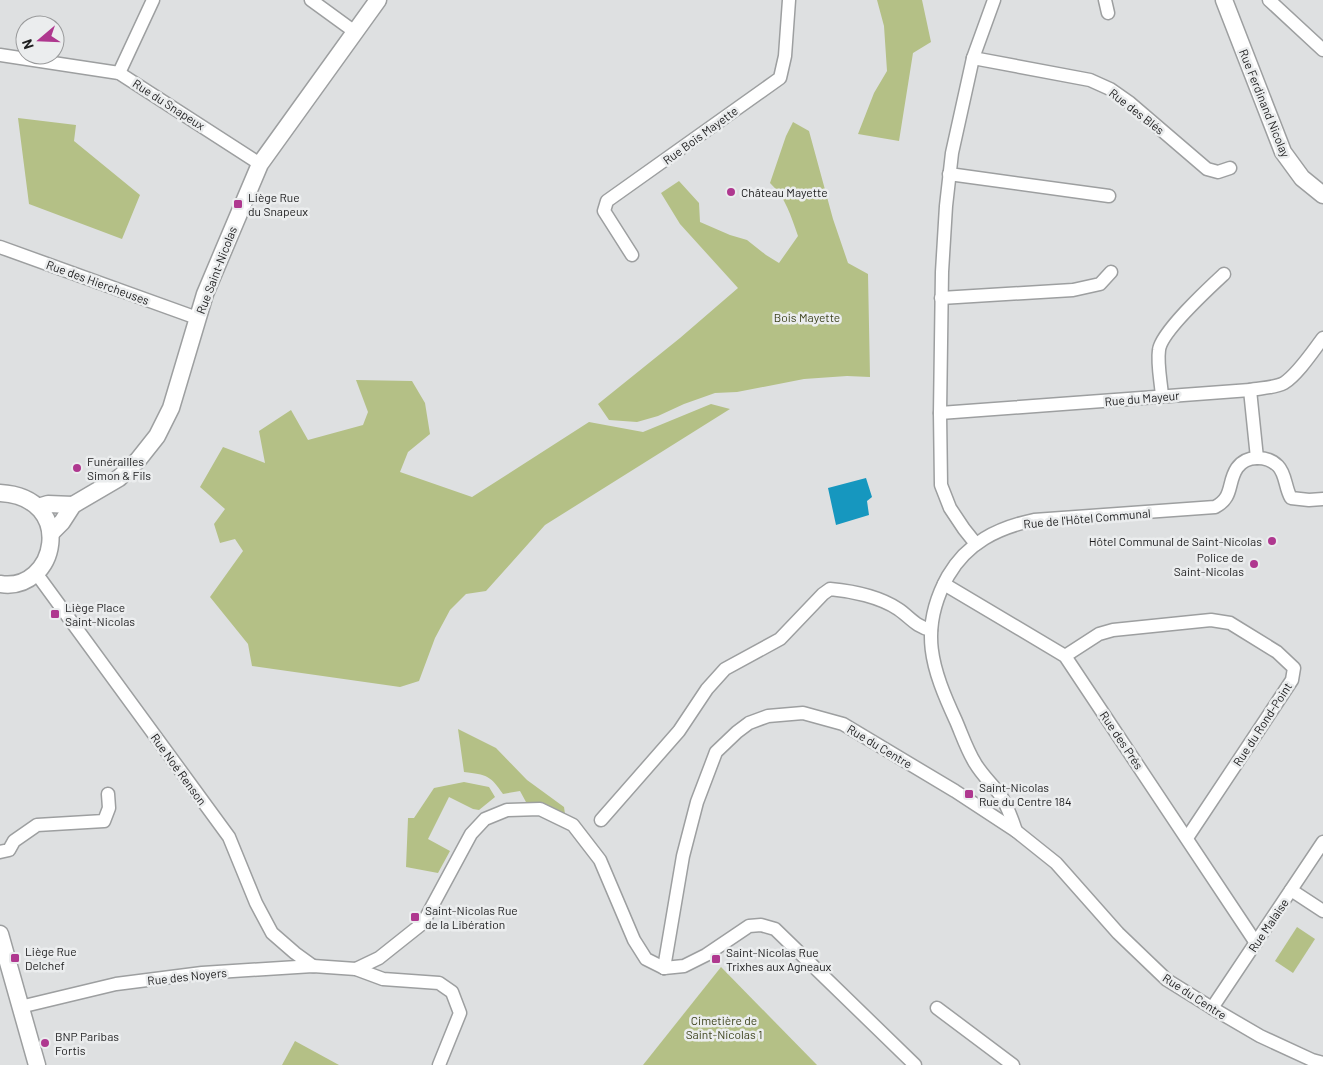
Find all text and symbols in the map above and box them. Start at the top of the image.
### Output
north arrow [15,15,65,65]
text: N [18,37,37,52]
street label: Rue Ferdinand Nicolay [1237,47,1293,160]
street label: Rue du Snapeux [131,76,208,133]
street label: Rue des Blés [1107,85,1167,137]
street label: Rue Bois Mayette [660,103,740,167]
place label: Château Mayette [741,185,828,199]
marker: Château Mayette [725,186,737,198]
place label: Liège Rue du Snapeux [248,190,308,218]
marker: Liège Rue du Snapeux [232,198,244,210]
street label: Rue Saint-Nicolas [193,224,239,316]
street label: Rue des Hiercheuses [45,257,152,307]
park label: Bois Mayette [774,310,840,324]
street label: Rue du Mayeur [1104,388,1181,408]
place label: Funérailles Simon & Fils [87,454,151,482]
marker: Funérailles Simon & Fils [71,462,83,474]
street label: Rue de l'Hôtel Communal [1023,505,1151,531]
place label: Hôtel Communal de Saint-Nicolas [1089,534,1262,548]
marker: Hôtel Communal de Saint-Nicolas [1266,535,1278,547]
place label: Police de Saint-Nicolas [1174,550,1244,578]
marker: Police de Saint-Nicolas [1248,558,1260,570]
place label: Liège Place Saint-Nicolas [65,600,135,628]
marker: Liège Place Saint-Nicolas [49,608,61,620]
street label: Rue du Rond-Point [1230,680,1294,768]
street label: Rue des Prés [1097,708,1147,772]
street label: Rue du Centre [845,721,915,771]
street label: Rue Noé Renson [148,731,210,807]
place label: Saint-Nicolas Rue du Centre 184 [979,780,1072,808]
marker: Saint-Nicolas Rue du Centre 184 [963,788,975,800]
street label: Rue Malaise [1245,896,1291,954]
place label: Saint-Nicolas Rue de la Libération [425,903,518,931]
marker: Saint-Nicolas Rue de la Libération [409,911,421,923]
place label: Liège Rue Delchef [25,944,77,972]
place label: Saint-Nicolas Rue Trixhes aux Agneaux [726,945,832,973]
marker: Liège Rue Delchef [9,952,21,964]
marker: Saint-Nicolas Rue Trixhes aux Agneaux [710,953,722,965]
street label: Rue des Noyers [147,965,228,987]
street label: Rue du Centre [1161,970,1229,1022]
park label: Cimetière de Saint-Nicolas 1 [686,1013,762,1041]
place label: BNP Paribas Fortis [55,1029,119,1057]
marker: BNP Paribas Fortis [39,1037,51,1049]

